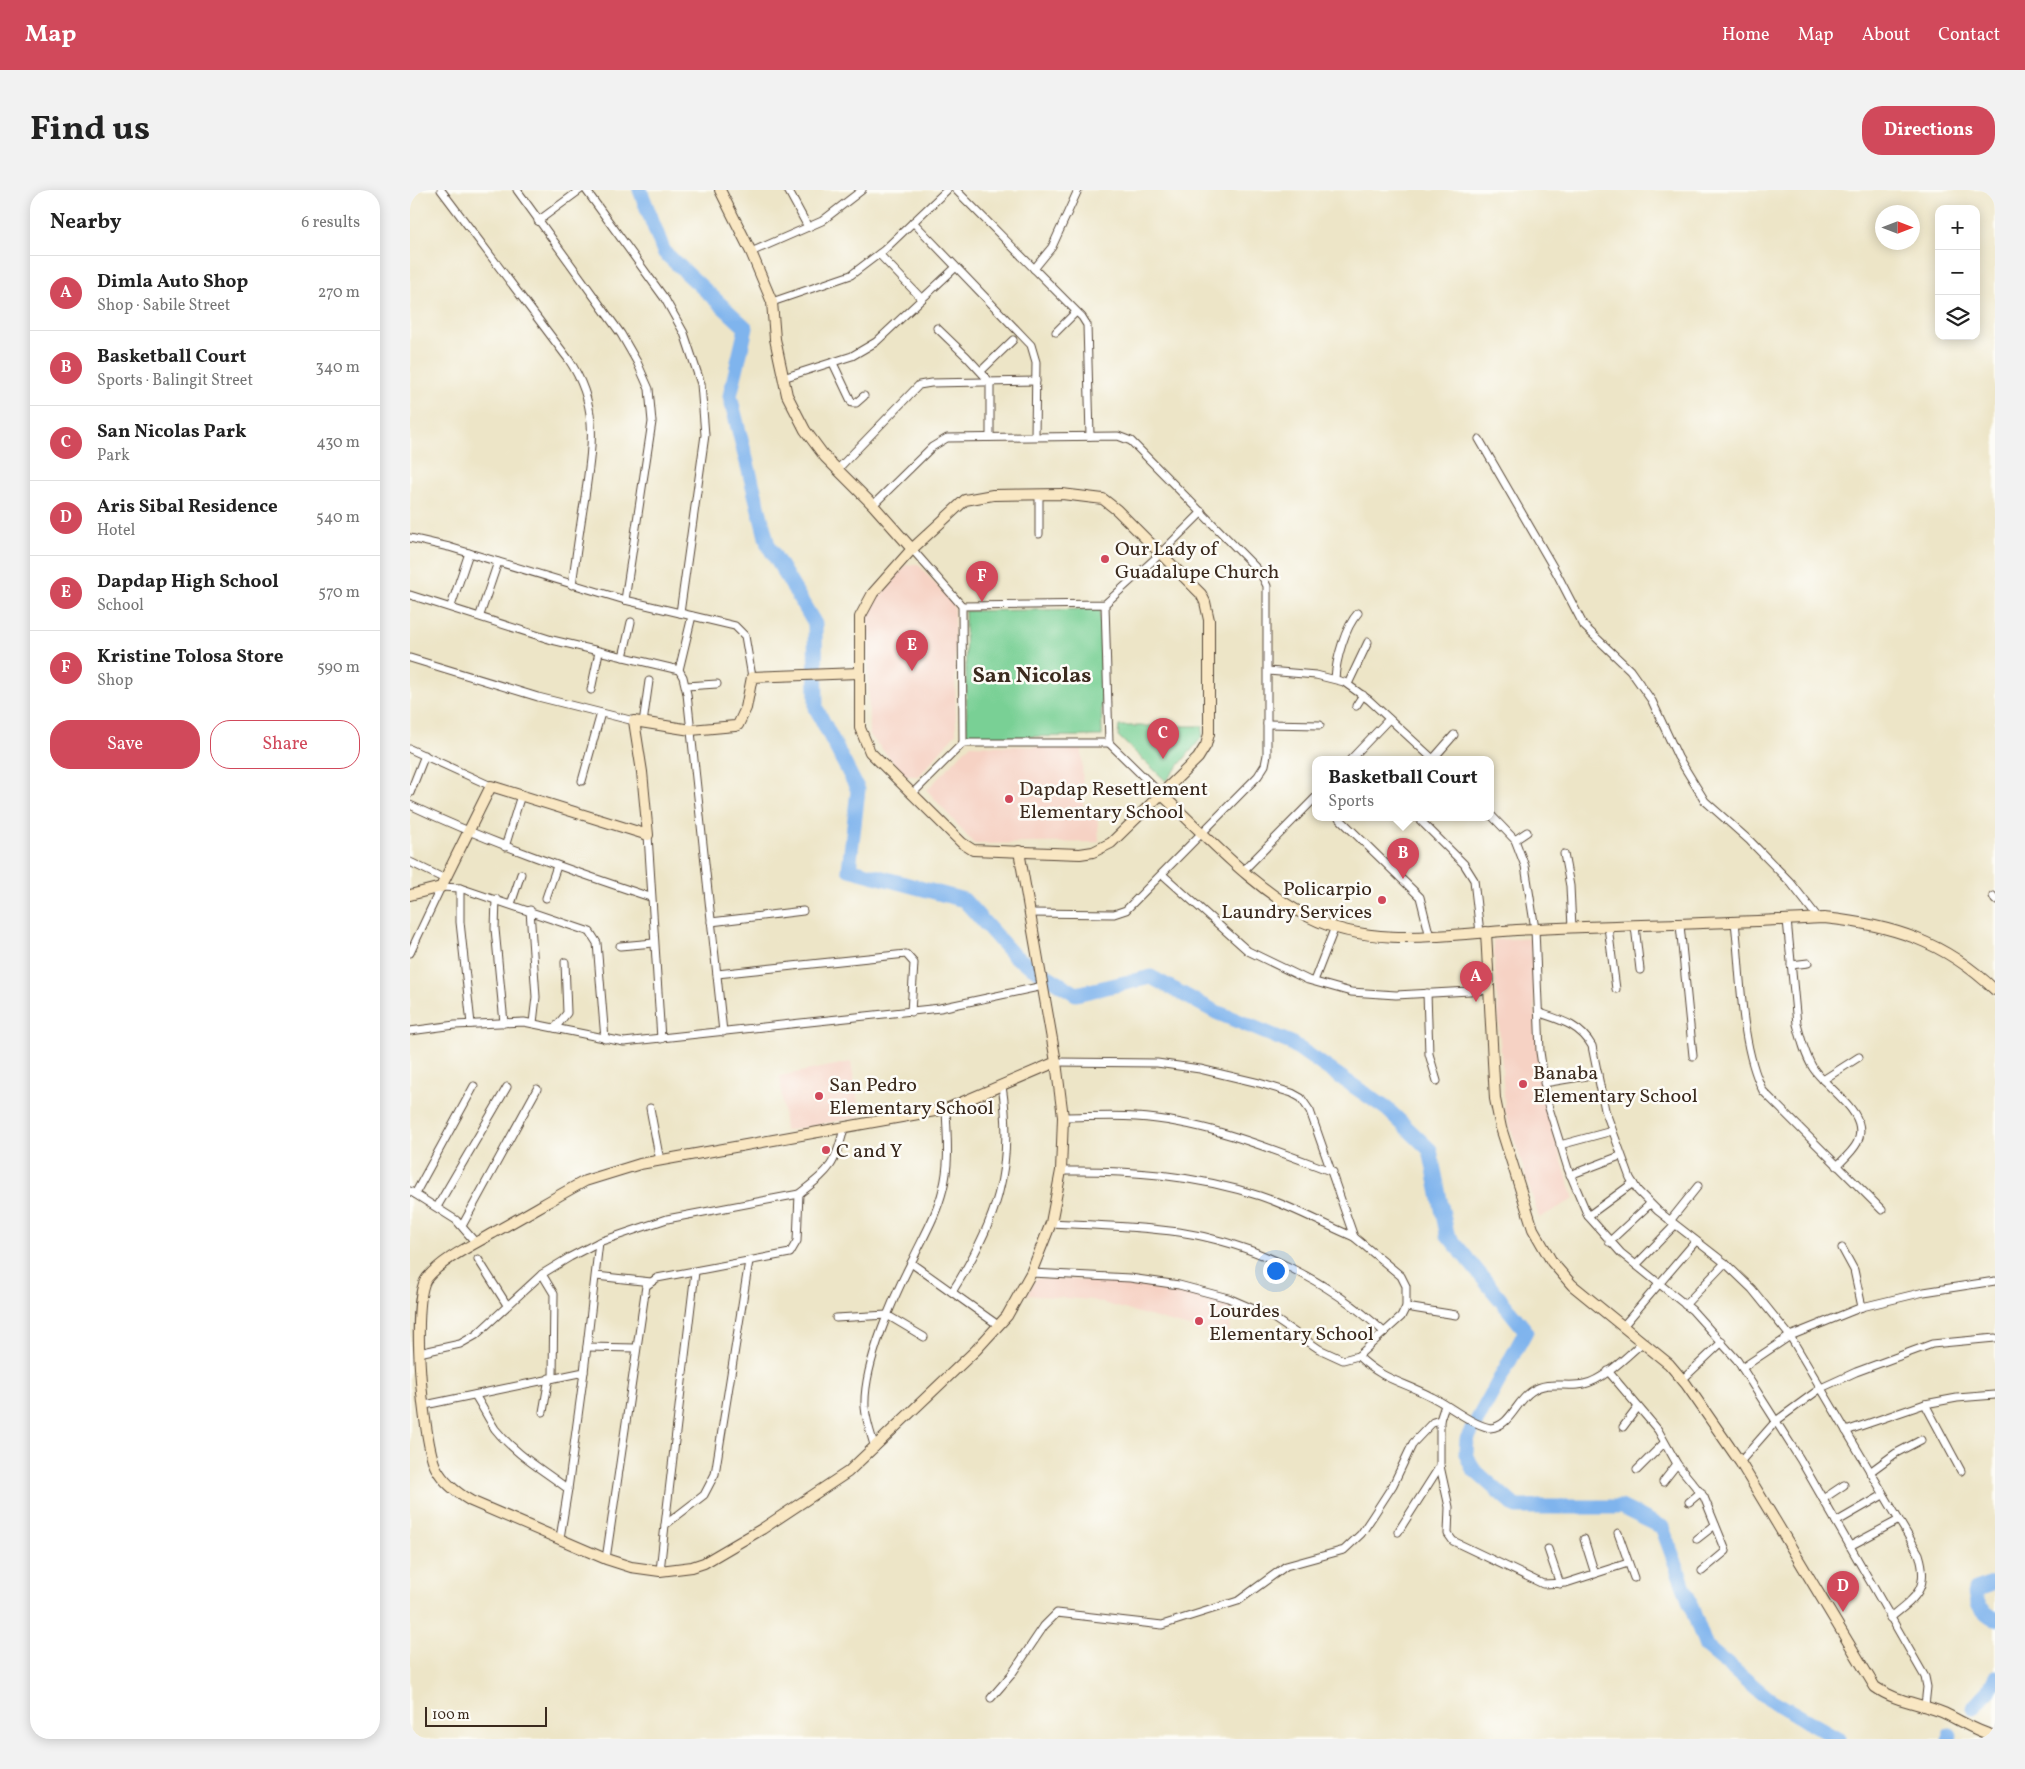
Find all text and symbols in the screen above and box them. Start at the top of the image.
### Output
text: Map [25,18,76,52]
text: Home [1722,23,1770,48]
text: Map [1798,23,1834,48]
text: About [1862,23,1910,48]
text: Contact [1938,23,2000,48]
text: Find us [30,106,150,154]
button: Directions [1862,106,1995,155]
north arrow [1875,205,1920,250]
map controls [1935,205,1980,340]
button: + [1935,205,1980,250]
text: Nearby [50,208,121,237]
text: 6 results [301,212,360,234]
button: − [1935,250,1980,295]
text: Dimla Auto Shop [97,269,248,295]
text: A [60,282,72,304]
text: 270 m [318,282,360,304]
text: Shop · Sabile Street [97,295,230,317]
button: layers [1935,295,1980,340]
text: Basketball Court [97,344,246,370]
text: B [61,357,71,379]
text: 340 m [316,357,360,379]
text: Sports · Balingit Street [97,370,253,392]
text: San Nicolas Park [97,419,247,445]
text: C [61,432,71,454]
text: 430 m [316,432,360,454]
text: Park [97,445,130,467]
text: Aris Sibal Residence [97,494,278,520]
text: D [60,507,72,529]
text: 540 m [316,507,360,529]
text: Hotel [97,520,135,542]
place label: Our Lady of Guadalupe Church [1115,536,1279,587]
marker: Our Lady of Guadalupe Church [1099,553,1111,565]
pin: F [966,561,998,602]
text: Dapdap High School [97,569,279,595]
text: E [61,582,71,604]
text: 570 m [318,582,360,604]
text: School [97,595,144,617]
pin: E [896,630,928,671]
text: Kristine Tolosa Store [97,644,283,670]
text: F [61,657,71,679]
text: 590 m [317,657,360,679]
district label: San Nicolas [973,661,1091,692]
text: Shop [97,670,133,692]
pin: C [1147,718,1179,759]
button: Save [50,720,200,769]
button: Share [210,720,360,769]
popup [1312,756,1494,821]
text: Basketball Court [1328,765,1478,791]
place label: Dapdap Resettlement Elementary School [1019,776,1208,827]
text: Sports [1328,791,1374,813]
marker: Dapdap Resettlement Elementary School [1003,793,1015,805]
pin: B [1387,838,1419,879]
place label: Policarpio Laundry Services [1221,876,1372,927]
marker: Policarpio Laundry Services [1376,894,1388,906]
pin: A [1460,961,1492,1002]
place label: Banaba Elementary School [1533,1060,1698,1111]
place label: San Pedro Elementary School [829,1072,994,1123]
marker: Banaba Elementary School [1517,1078,1529,1090]
marker: San Pedro Elementary School [813,1090,825,1102]
place label: C and Y [836,1138,903,1166]
marker: C and Y [820,1144,832,1156]
your location [1263,1258,1289,1284]
place label: Lourdes Elementary School [1209,1298,1374,1349]
marker: Lourdes Elementary School [1193,1315,1205,1327]
pin: D [1827,1571,1859,1612]
scale bar [425,1704,548,1727]
text: 100 m [432,1706,470,1725]

